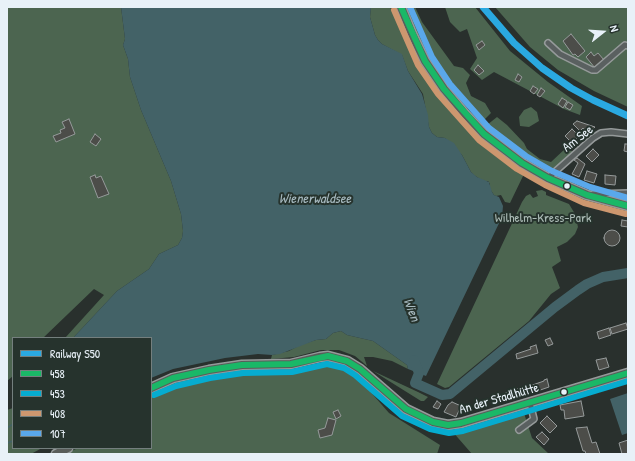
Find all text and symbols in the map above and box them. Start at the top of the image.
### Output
north arrow [583,12,623,52]
text: N [607,24,622,33]
street label: Am See [560,122,596,156]
unlabelled marker [562,181,572,191]
water label: Wienerwaldsee [279,191,351,207]
park label: Wilhelm-Kress-Park [495,211,591,227]
water label: Wien [399,296,423,324]
legend [12,337,152,449]
text: Railway S50 [50,345,100,362]
text: 458 [50,365,65,382]
street label: An der Stadlhütte [457,380,541,418]
text: 453 [50,385,65,402]
unlabelled marker [559,387,569,397]
text: 408 [50,405,65,422]
text: 107 [50,425,66,442]

